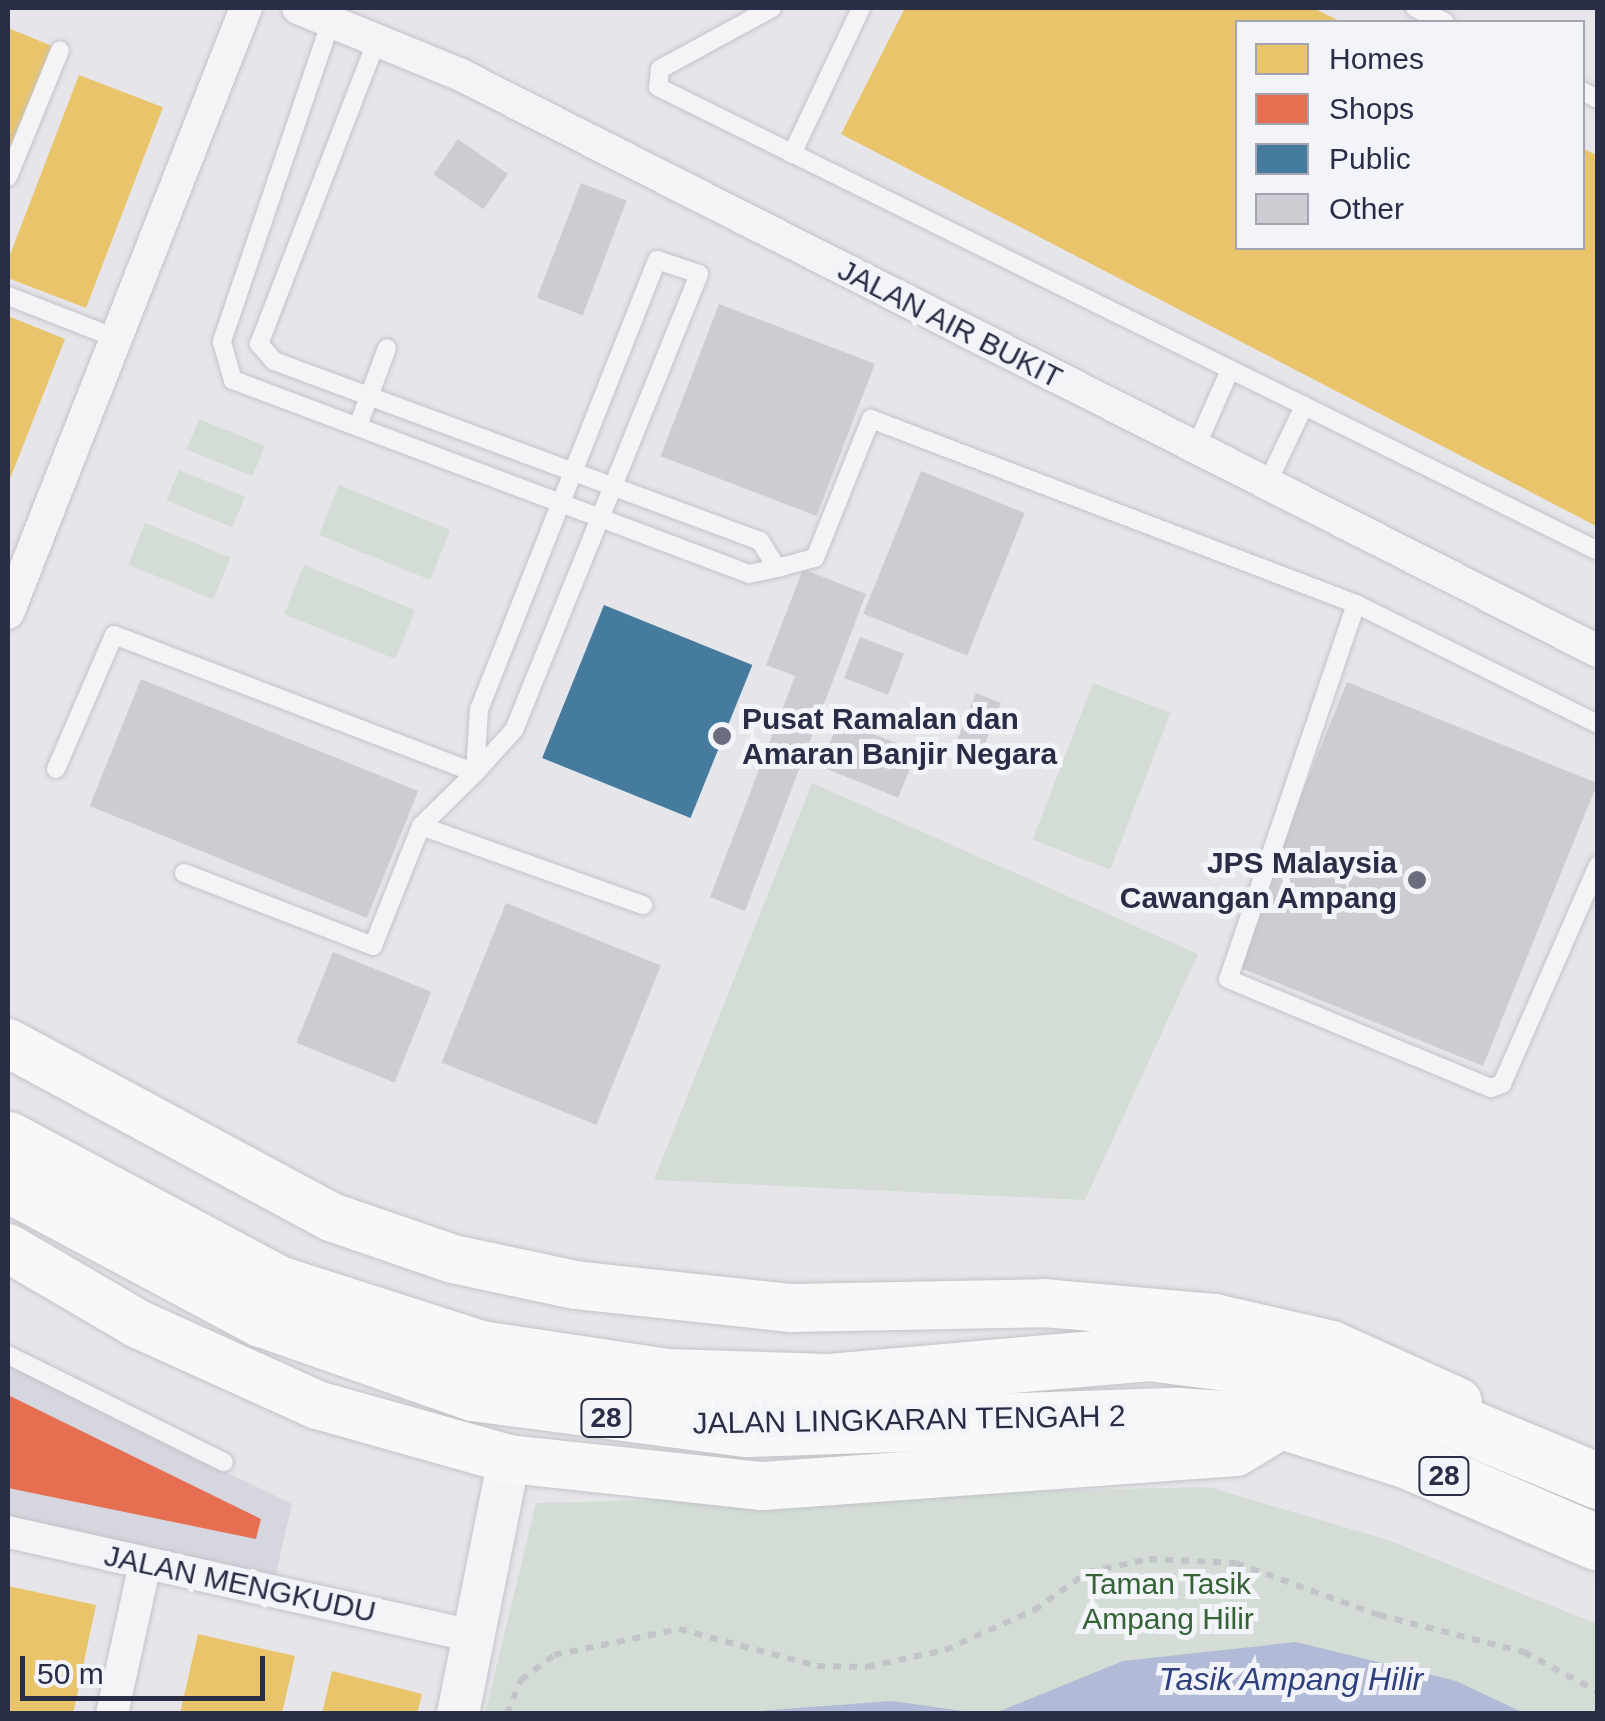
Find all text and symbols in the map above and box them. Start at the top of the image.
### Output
legend [1235,20,1585,250]
text: Homes [1329,42,1424,75]
text: Shops [1329,92,1414,125]
text: Public [1329,142,1411,175]
text: Other [1329,192,1404,225]
street label: JALAN AIR BUKIT [831,252,1069,396]
place label: Pusat Ramalan dan Amaran Banjir Negara [742,701,1057,772]
marker: Pusat Ramalan dan Amaran Banjir Negara [711,725,733,747]
place label: JPS Malaysia Cawangan Ampang [1119,845,1397,916]
marker: JPS Malaysia Cawangan Ampang [1406,869,1428,891]
road number: 28 [578,1395,634,1441]
street label: JALAN LINGKARAN TENGAH 2 [692,1398,1126,1442]
road number: 28 [1416,1453,1472,1499]
street label: JALAN MENGKUDU [101,1538,379,1630]
park label: Taman Tasik Ampang Hilir [1082,1566,1254,1636]
scale bar [25,1636,270,1698]
text: 50 m [37,1657,104,1690]
water label: Tasik Ampang Hilir [1158,1660,1424,1698]

